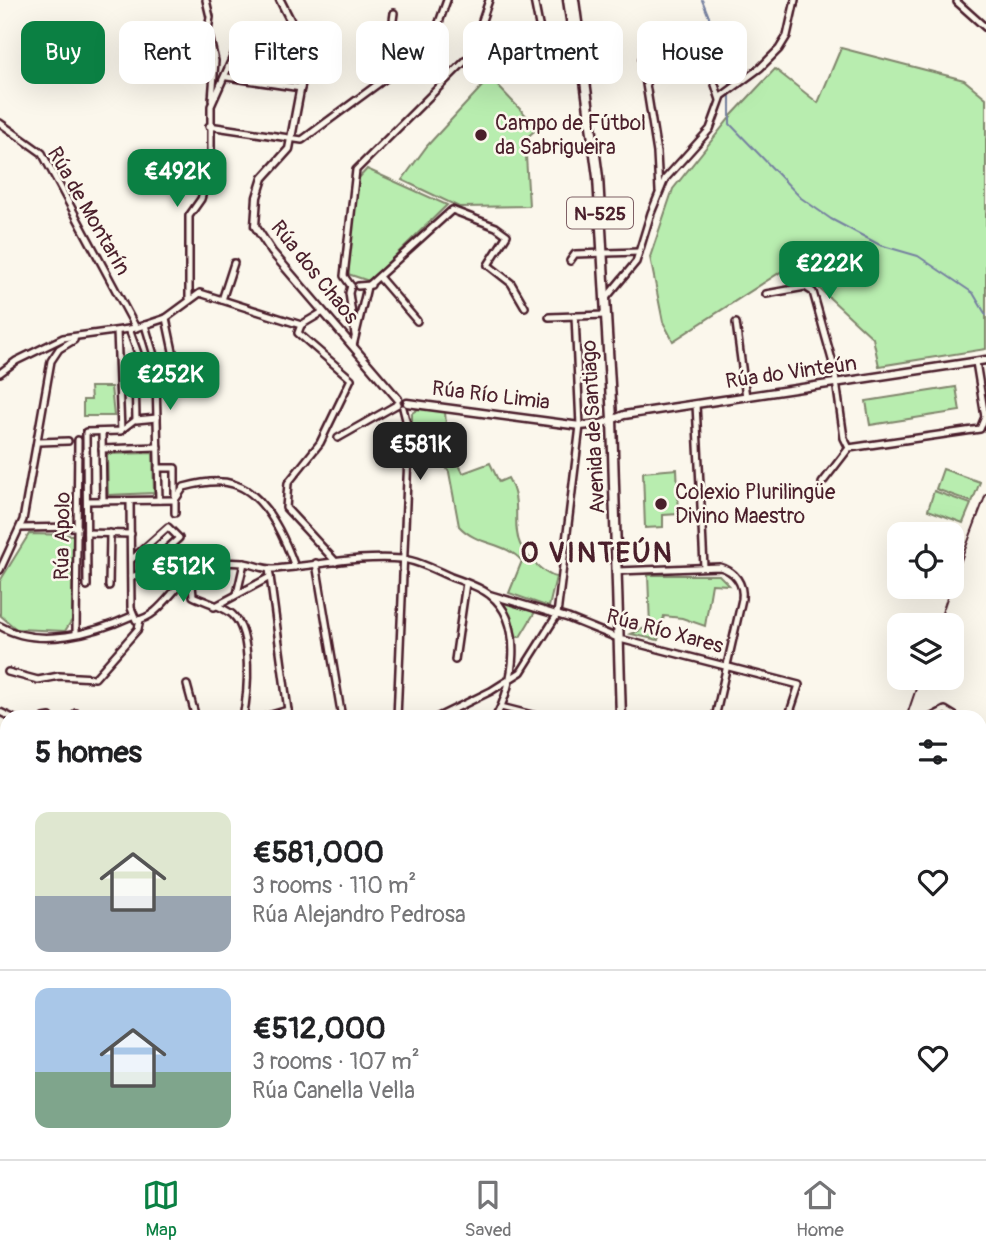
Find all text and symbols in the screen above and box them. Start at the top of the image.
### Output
chip: Buy [21,21,105,84]
chip: Rent [119,21,215,84]
chip: Filters [229,21,342,84]
chip: New [356,21,449,84]
chip: Apartment [463,21,623,84]
chip: House [637,21,747,84]
place label: Campo de Fútbol da Sabrigueira [495,110,646,161]
marker: Campo de Fútbol da Sabrigueira [473,127,489,143]
street label: Rúa de Montarín [41,142,136,280]
pin: €492K [128,150,226,209]
text: €492K [143,157,211,186]
road number: N-525 [567,197,633,228]
street label: Rúa dos Chaos [265,215,365,330]
pin: €222K [780,242,878,301]
text: €222K [795,249,863,278]
street label: Avenida de Santiago [575,339,612,515]
street label: Rúa do Vinteún [724,350,859,395]
pin: €252K [121,352,219,412]
text: €252K [136,360,204,389]
street label: Rúa Río Limia [431,375,551,416]
pin: €581K [371,422,469,482]
text: €581K [389,430,451,459]
place label: Colexio Plurilingüe Divino Maestro [675,479,836,530]
street label: Rúa Apolo [48,492,77,580]
marker: Colexio Plurilingüe Divino Maestro [653,496,669,512]
map controls [887,522,964,690]
button: locate [887,522,964,599]
district label: O VINTEÚN [520,536,674,571]
pin: €512K [134,544,232,604]
text: €512K [151,552,215,581]
street label: Rúa Río Xares [604,603,727,660]
button: layers [887,613,964,690]
icon: filters [914,733,952,771]
text: 5 homes [35,734,142,771]
text: €581,000 [252,834,384,871]
icon: home [91,840,175,924]
icon: heart [914,863,952,901]
text: 3 rooms · 110 m² [252,871,416,900]
text: Rúa Alejandro Pedrosa [252,900,466,929]
text: €512,000 [252,1010,386,1047]
icon: home [91,1016,175,1100]
icon: heart [914,1039,952,1077]
text: 3 rooms · 107 m² [252,1047,420,1076]
text: Rúa Canella Vella [252,1076,415,1105]
tab: Map [142,1176,180,1242]
tab: Saved [464,1176,512,1242]
tab: Home [796,1176,844,1242]

